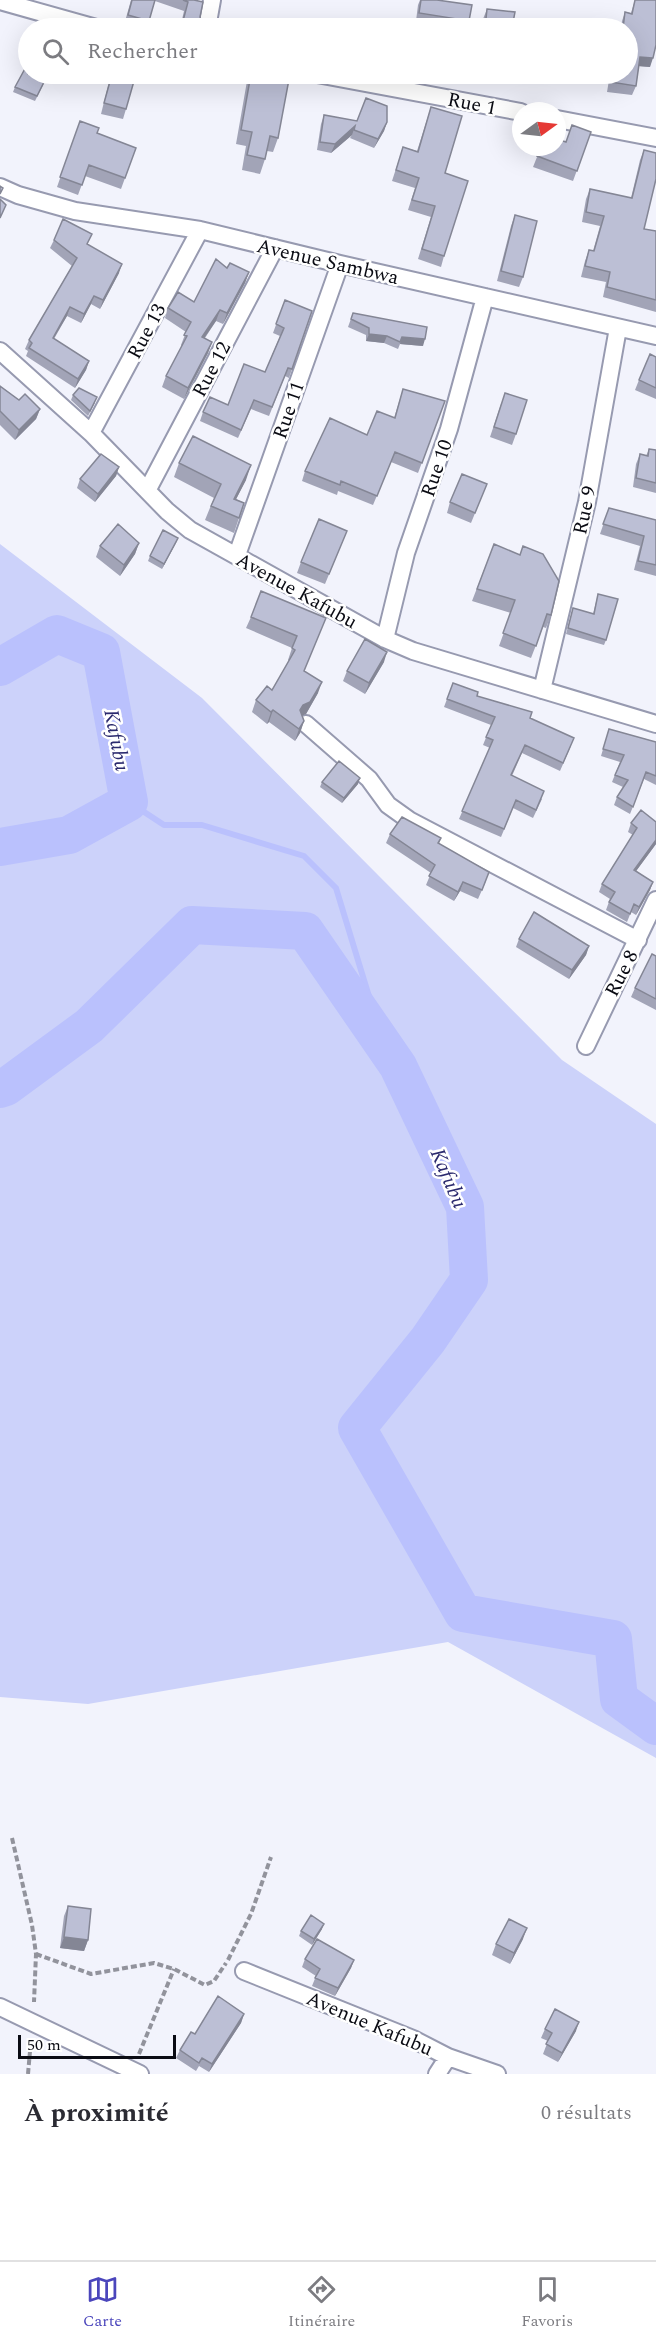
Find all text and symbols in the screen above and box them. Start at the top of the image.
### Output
search box [18,18,638,84]
icon: search [39,35,72,68]
text: Rechercher [87,35,198,68]
street label: Rue 1 [445,85,499,123]
north arrow [512,102,566,156]
street label: Avenue Sambwa [254,231,402,293]
street label: Rue 13 [120,298,174,365]
street label: Rue 12 [185,336,239,403]
street label: Rue 11 [265,377,313,443]
street label: Rue 10 [413,435,461,501]
street label: Rue 9 [565,483,605,537]
street label: Avenue Kafubu [230,545,363,637]
water label: Kafubu [94,706,138,774]
street label: Rue 8 [597,945,646,1002]
water label: Kafubu [421,1143,475,1213]
street label: Avenue Kafubu [302,1984,438,2064]
scale bar [18,2032,176,2060]
text: 50 m [27,2033,61,2057]
text: À proximité [24,2093,169,2133]
text: 0 résultats [541,2098,632,2128]
tab: Carte [83,2273,122,2333]
tab: Itinéraire [288,2273,355,2333]
tab: Favoris [521,2273,573,2333]

